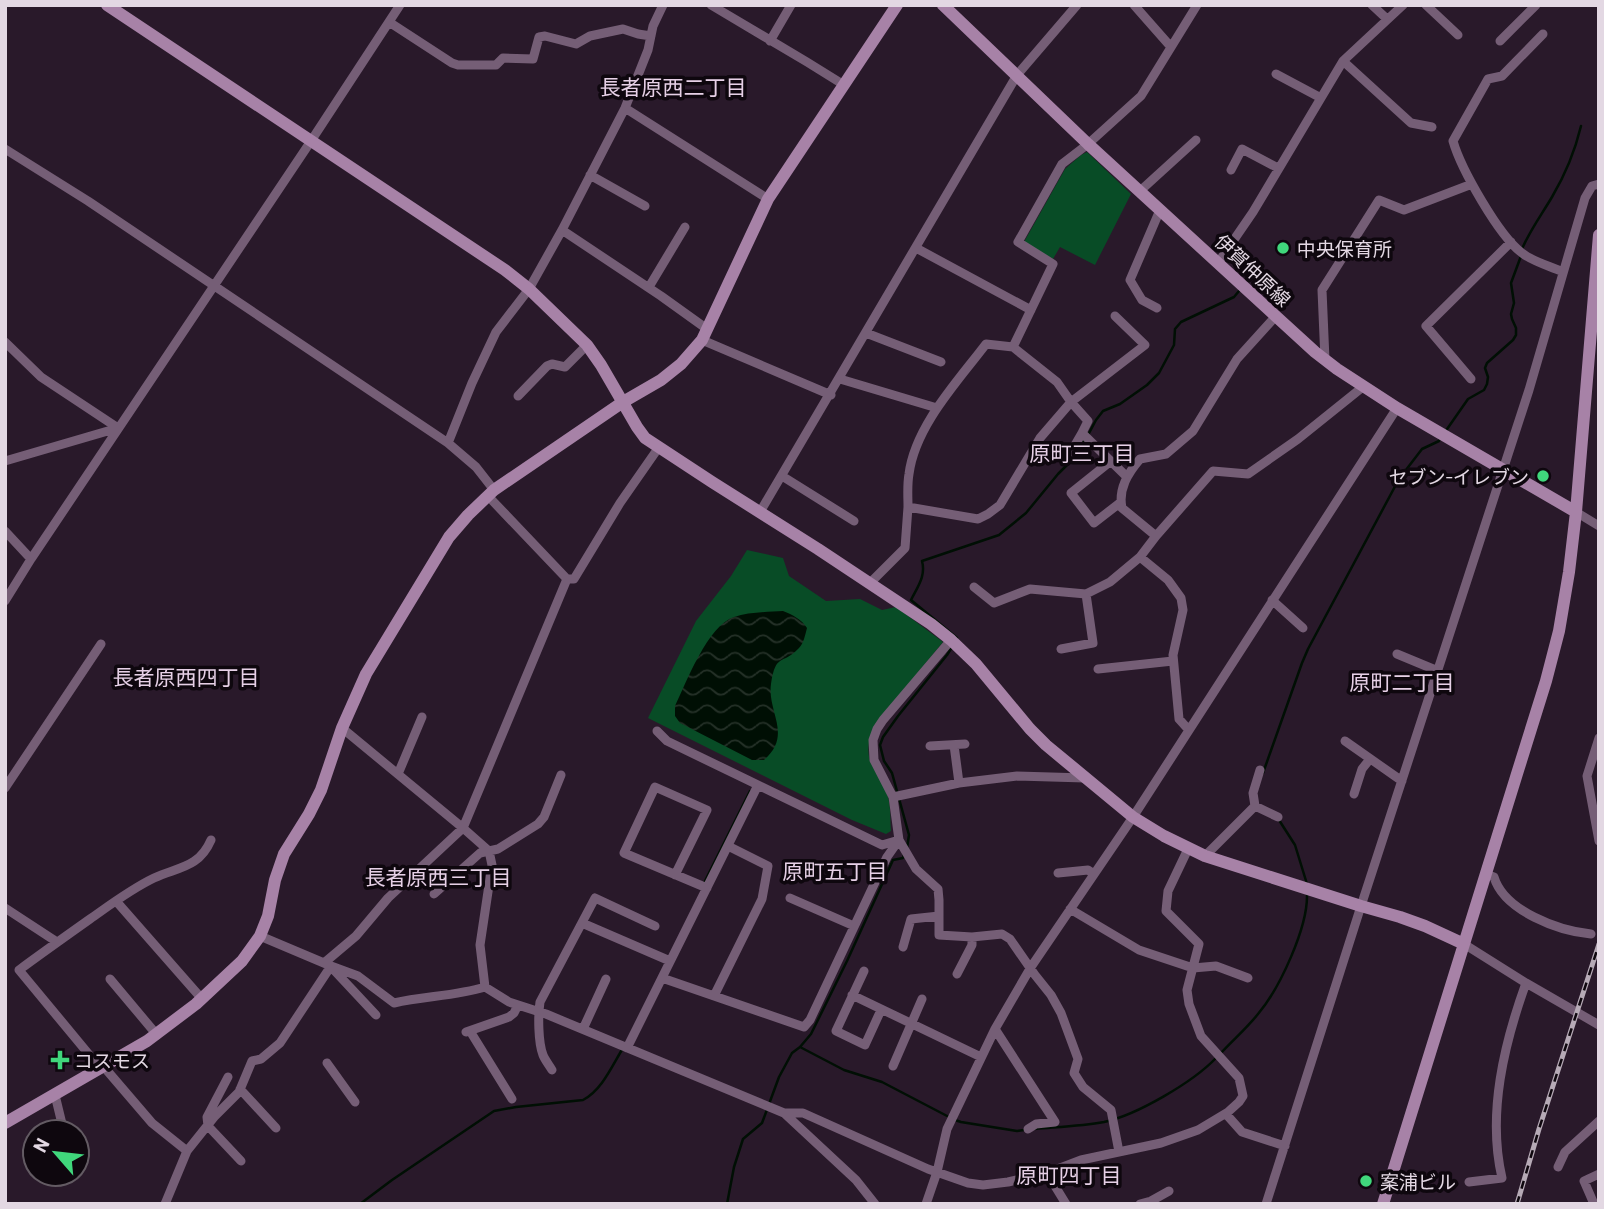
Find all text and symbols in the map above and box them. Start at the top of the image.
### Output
district label: 長者原西二丁目 [600,74,747,99]
street label: 伊賀仲原線 [1210,229,1296,311]
place label: 中央保育所 [1297,237,1392,260]
marker: 中央保育所 [1275,240,1291,256]
district label: 原町三丁目 [1030,440,1135,465]
place label: セブン-イレブン [1389,465,1529,488]
marker: セブン-イレブン [1535,468,1551,484]
district label: 長者原西四丁目 [113,664,260,689]
district label: 原町二丁目 [1350,669,1455,694]
district label: 原町五丁目 [783,858,888,883]
district label: 長者原西三丁目 [365,864,512,889]
place label: コスモス [74,1049,150,1072]
marker: コスモス [52,1052,68,1068]
north arrow [21,1118,91,1188]
text: N [27,1134,54,1156]
district label: 原町四丁目 [1017,1162,1122,1187]
place label: 案浦ビル [1380,1170,1456,1193]
marker: 案浦ビル [1358,1173,1374,1189]

